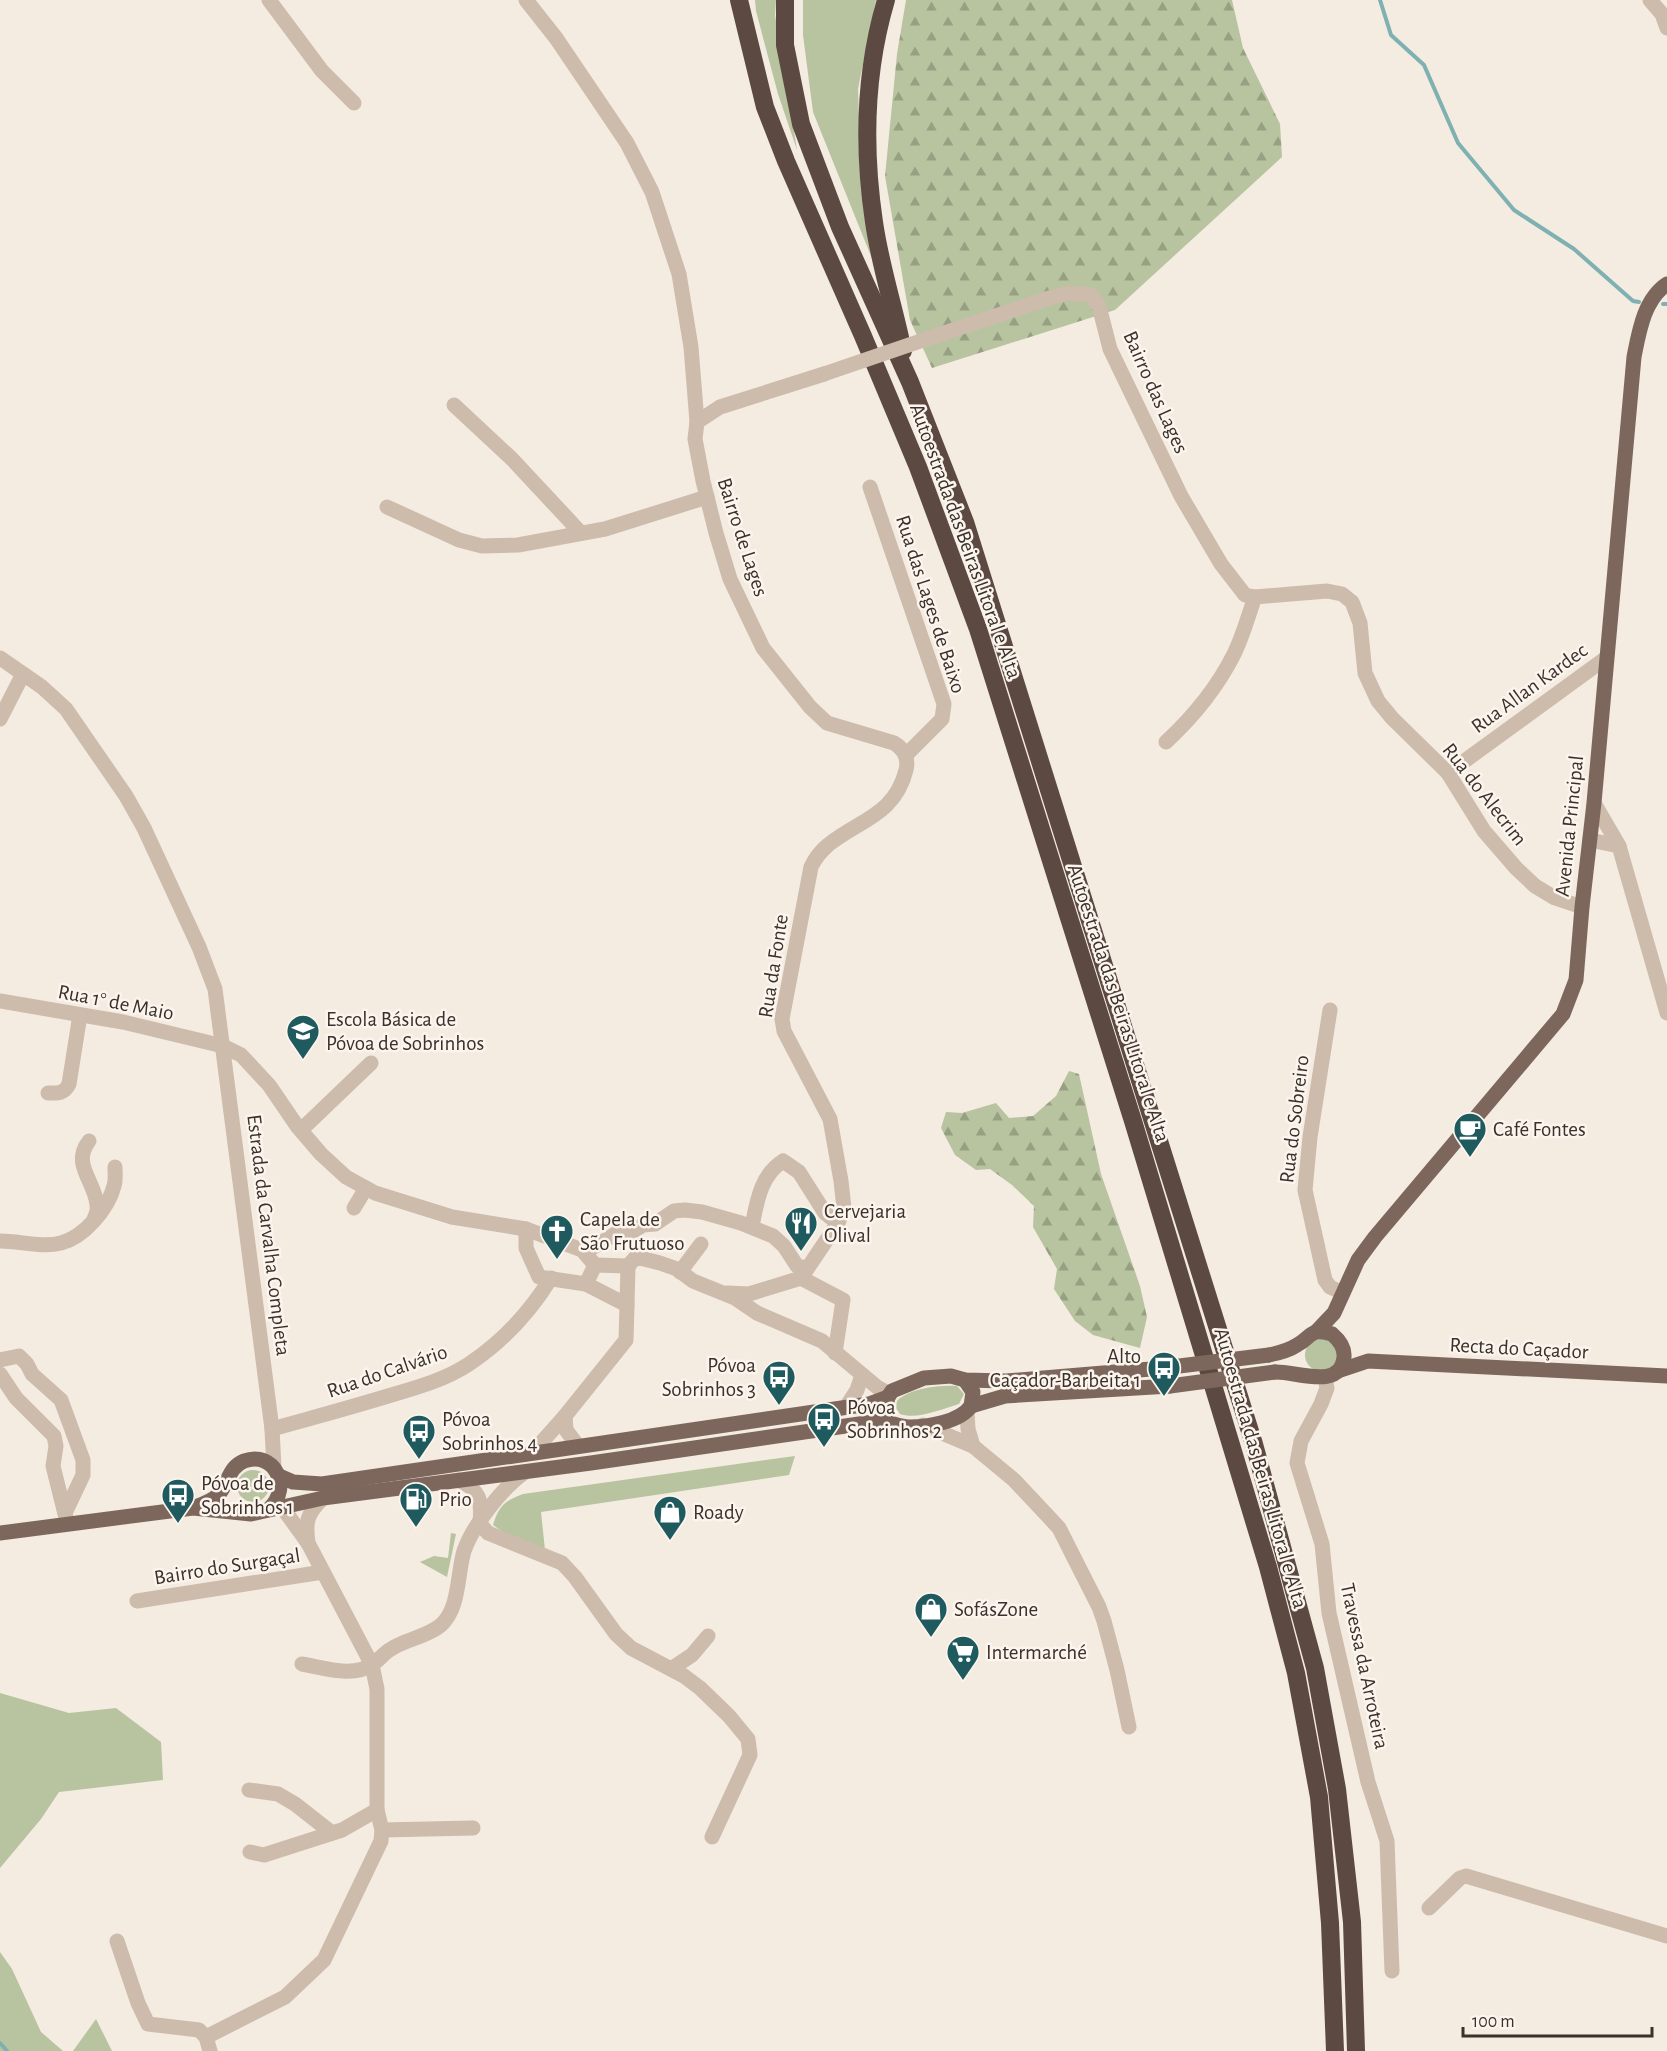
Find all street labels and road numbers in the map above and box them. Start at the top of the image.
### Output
street label: Bairro das Lages [1119,328,1192,456]
street label: Autoestrada das Beiras Litoral e Alta [906,401,1025,682]
street label: Bairro de Lages [713,475,772,599]
street label: Rua das Lages de Baixo [892,513,969,696]
street label: Rua Allan Kardec [1467,639,1591,737]
street label: Rua do Alecrim [1438,739,1531,849]
street label: Avenida Principal [1552,754,1587,898]
street label: Autoestrada das Beiras Litoral e Alta [1064,862,1174,1145]
street label: Rua da Fonte [755,913,792,1019]
street label: Rua 1° de Maio [56,981,176,1024]
street label: Rua do Sobreiro [1276,1054,1313,1184]
street label: Estrada da Carvalha Completa [243,1113,294,1357]
street label: Autoestrada das Beiras Litoral e Alta [1210,1325,1311,1611]
street label: Recta do Caçador [1449,1334,1589,1363]
street label: Rua do Calvário [324,1341,450,1402]
street label: Bairro do Surgaçal [153,1545,302,1588]
street label: Travessa da Arroteira [1337,1581,1392,1751]

